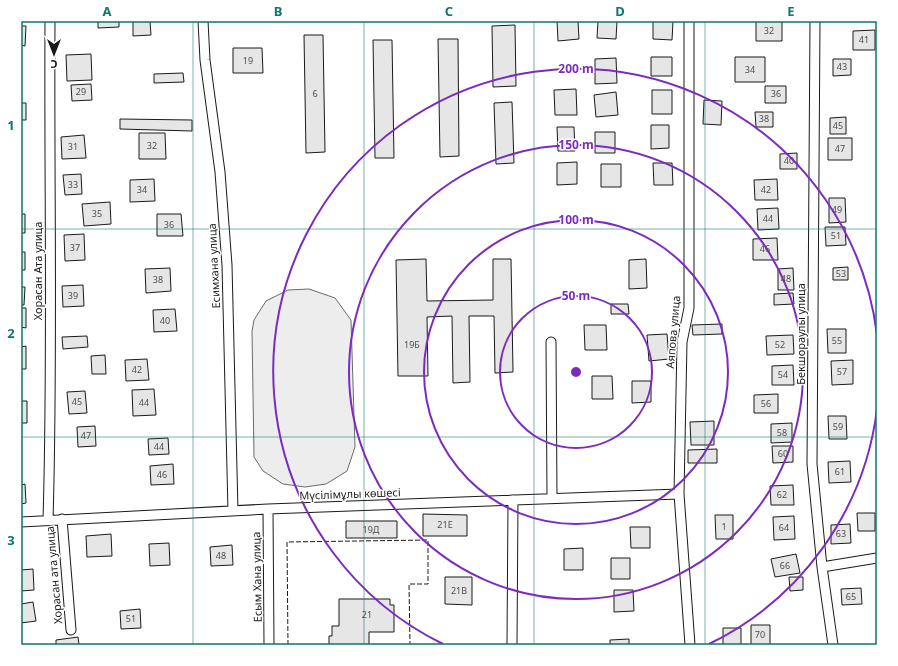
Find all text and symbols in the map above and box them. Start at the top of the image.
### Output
text: A [103,2,112,20]
text: B [274,2,282,20]
text: C [445,2,453,20]
text: D [615,2,625,20]
text: E [787,2,795,20]
house number: 32 [764,24,774,37]
house number: 41 [859,33,869,46]
north arrow [34,34,74,74]
house number: 19 [243,54,253,67]
text: С [50,57,58,72]
text: 200 m [558,60,594,77]
house number: 43 [837,60,847,73]
house number: 34 [745,63,755,76]
house number: 29 [76,85,86,98]
house number: 6 [312,87,318,100]
house number: 36 [771,87,781,100]
house number: 38 [759,112,769,125]
text: 1 [7,116,15,134]
house number: 45 [833,119,843,132]
text: 150 m [558,136,594,153]
house number: 32 [147,139,157,152]
house number: 31 [68,140,78,153]
house number: 47 [835,142,845,155]
house number: 40 [784,154,794,167]
house number: 33 [68,178,78,191]
house number: 34 [137,183,147,196]
house number: 42 [761,183,771,196]
house number: 49 [832,203,842,216]
house number: 35 [92,207,102,220]
text: 100 m [558,211,594,228]
house number: 44 [763,212,773,225]
house number: 36 [164,218,174,231]
street label: Хорасан Ата улица [30,222,45,320]
street label: Есимхана улица [204,223,223,309]
house number: 51 [831,229,841,242]
house number: 37 [70,241,80,254]
house number: 46 [760,242,770,255]
house number: 53 [836,267,846,280]
house number: 48 [781,272,791,285]
house number: 38 [153,273,163,286]
street label: Бекшораулы улица [793,283,808,385]
text: 50 m [562,287,590,304]
house number: 39 [68,289,78,302]
street label: Аяпова улица [662,295,683,369]
house number: 40 [160,314,170,327]
text: 2 [7,324,15,342]
house number: 55 [832,334,842,347]
house number: 19Б [404,338,420,351]
house number: 52 [775,338,785,351]
house number: 42 [132,363,142,376]
centre of rings [569,365,583,379]
house number: 57 [837,365,847,378]
house number: 54 [778,368,788,381]
house number: 45 [72,395,82,408]
house number: 44 [139,396,149,409]
house number: 56 [761,397,771,410]
house number: 59 [833,420,843,433]
house number: 58 [777,426,787,439]
house number: 47 [81,429,91,442]
house number: 44 [154,440,164,453]
house number: 60 [778,447,788,460]
house number: 61 [835,465,845,478]
house number: 46 [157,468,167,481]
street label: Мүсілімұлы көшесі [299,484,401,503]
house number: 62 [777,488,787,501]
house number: 21Е [437,518,453,531]
house number: 1 [721,520,727,533]
house number: 64 [779,521,789,534]
house number: 19Д [363,523,380,536]
street label: Хорасан ата улица [42,526,65,625]
house number: 63 [836,527,846,540]
text: 3 [7,531,15,549]
street label: Есым Хана улица [248,532,265,622]
house number: 48 [216,549,226,562]
house number: 66 [780,559,790,572]
house number: 21В [451,584,467,597]
house number: 65 [846,590,856,603]
house number: 21 [362,608,372,621]
house number: 51 [126,612,136,625]
house number: 70 [755,628,765,641]

